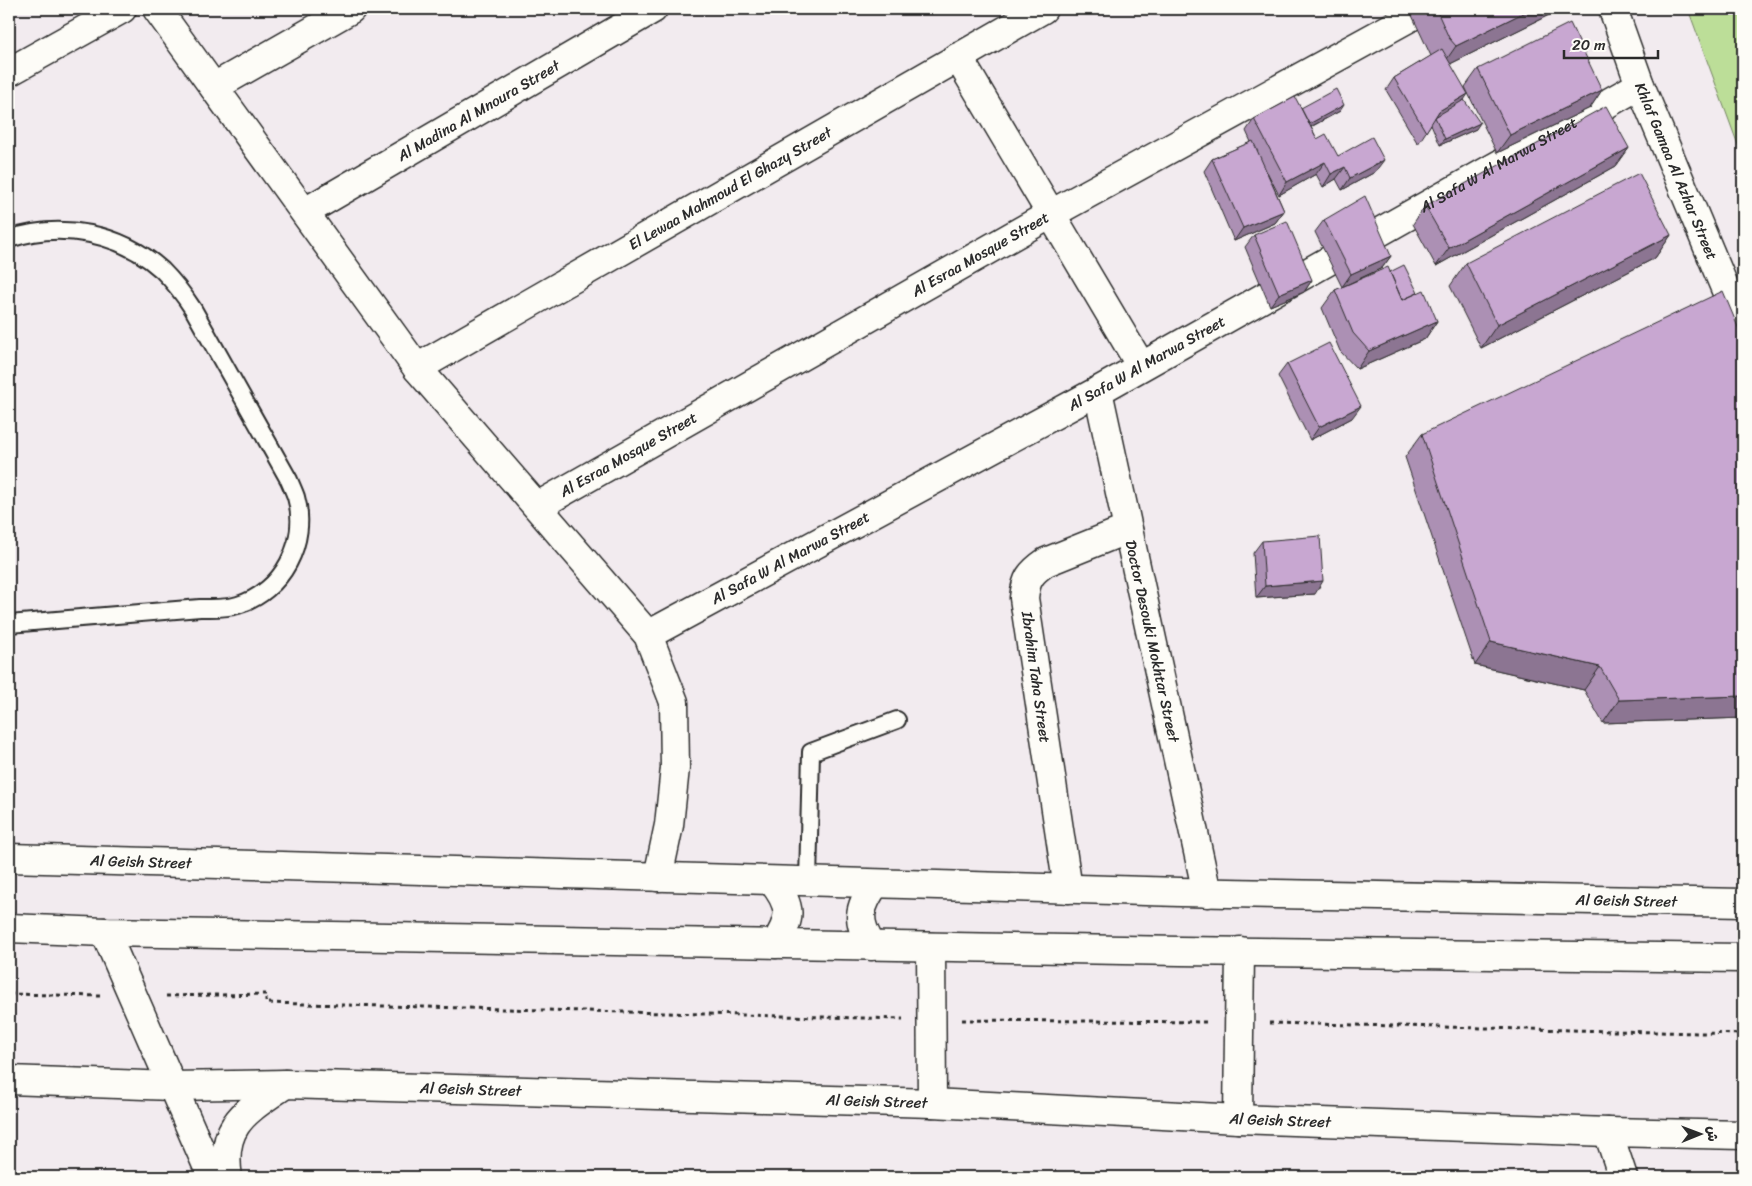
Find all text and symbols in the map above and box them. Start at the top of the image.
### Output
scale bar [1564,28,1658,60]
text: 20 m [1572,32,1606,58]
street label: Al Madina Al Mnoura Street [391,52,566,169]
street label: Khlaf Gamaa Al Azhar Street [1627,78,1725,264]
street label: Al Safa W Al Marwa Street [1414,110,1583,220]
street label: El Lewaa Mahmoud El Ghazy Street [623,119,838,257]
street label: Al Esraa Mosque Street [906,204,1055,304]
street label: Al Safa W Al Marwa Street [1062,308,1231,418]
street label: Al Esraa Mosque Street [554,405,703,505]
street label: Al Safa W Al Marwa Street [705,504,875,612]
street label: Doctor Desouki Mokhtar Street [1118,538,1187,746]
street label: Ibrahim Taha Street [1014,609,1058,745]
street label: Al Geish Street [89,847,193,876]
street label: Al Geish Street [1574,887,1678,915]
street label: Al Geish Street [419,1075,523,1104]
street label: Al Geish Street [824,1087,929,1116]
street label: Al Geish Street [1228,1106,1332,1135]
north arrow [1674,1108,1724,1158]
text: ش [1700,1126,1725,1142]

